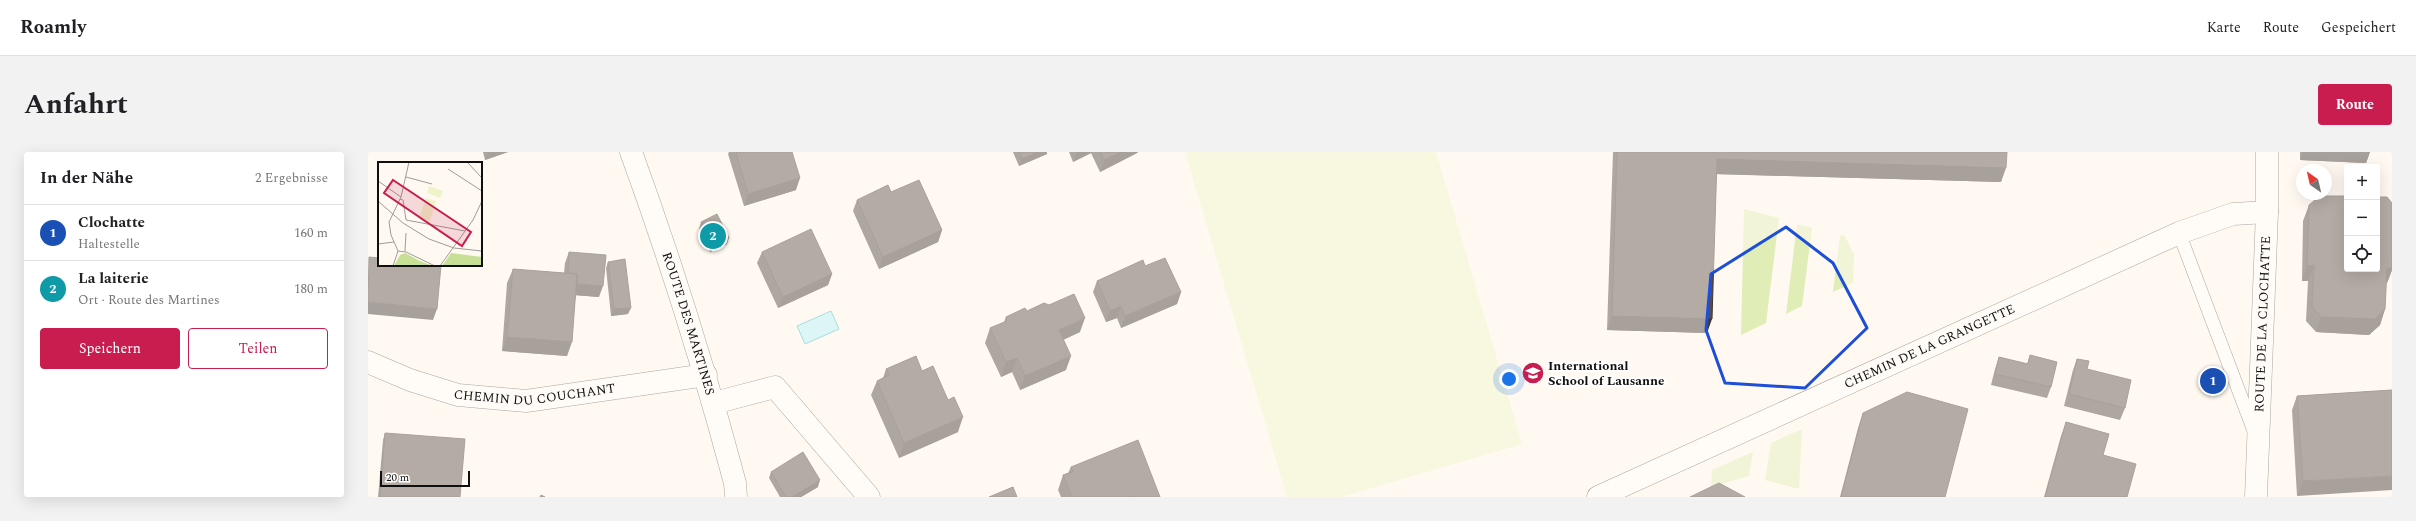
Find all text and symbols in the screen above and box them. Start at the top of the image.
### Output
text: Roamly [20,13,86,42]
text: Karte [2207,17,2241,38]
text: Route [2263,17,2299,38]
text: Gespeichert [2321,17,2396,38]
text: Anfahrt [24,83,128,126]
button: Route [2318,84,2392,125]
inset map [378,162,482,266]
north arrow [2296,164,2332,200]
map controls [2344,164,2380,272]
button: + [2344,164,2380,200]
text: In der Nähe [40,165,133,191]
text: 2 Ergebnisse [255,168,328,188]
button: − [2344,200,2380,236]
text: Clochatte [78,211,145,234]
pin: 2 [700,221,726,251]
text: 1 [49,223,57,243]
text: 160 m [294,223,328,243]
text: Haltestelle [78,234,140,254]
street label: ROUTE DE LA CLOCHATTE [2249,236,2276,413]
button: locate [2344,236,2380,272]
street label: ROUTE DES MARTINES [657,249,720,398]
text: La laiterie [78,267,149,290]
text: 2 [49,279,57,299]
text: 180 m [294,279,328,299]
text: Ort · Route des Martines [78,290,220,310]
street label: CHEMIN DE LA GRANGETTE [1841,299,2018,394]
button: Speichern [40,328,180,369]
button: Teilen [188,328,328,369]
place label: International School of Lausanne [1548,356,1665,391]
school or university icon: International School of Lausanne [1520,360,1546,386]
pin: 1 [2200,366,2226,396]
your location [1499,369,1519,389]
street label: CHEMIN DU COUCHANT [453,378,617,411]
scale bar [380,469,470,488]
text: 20 m [386,469,409,486]

